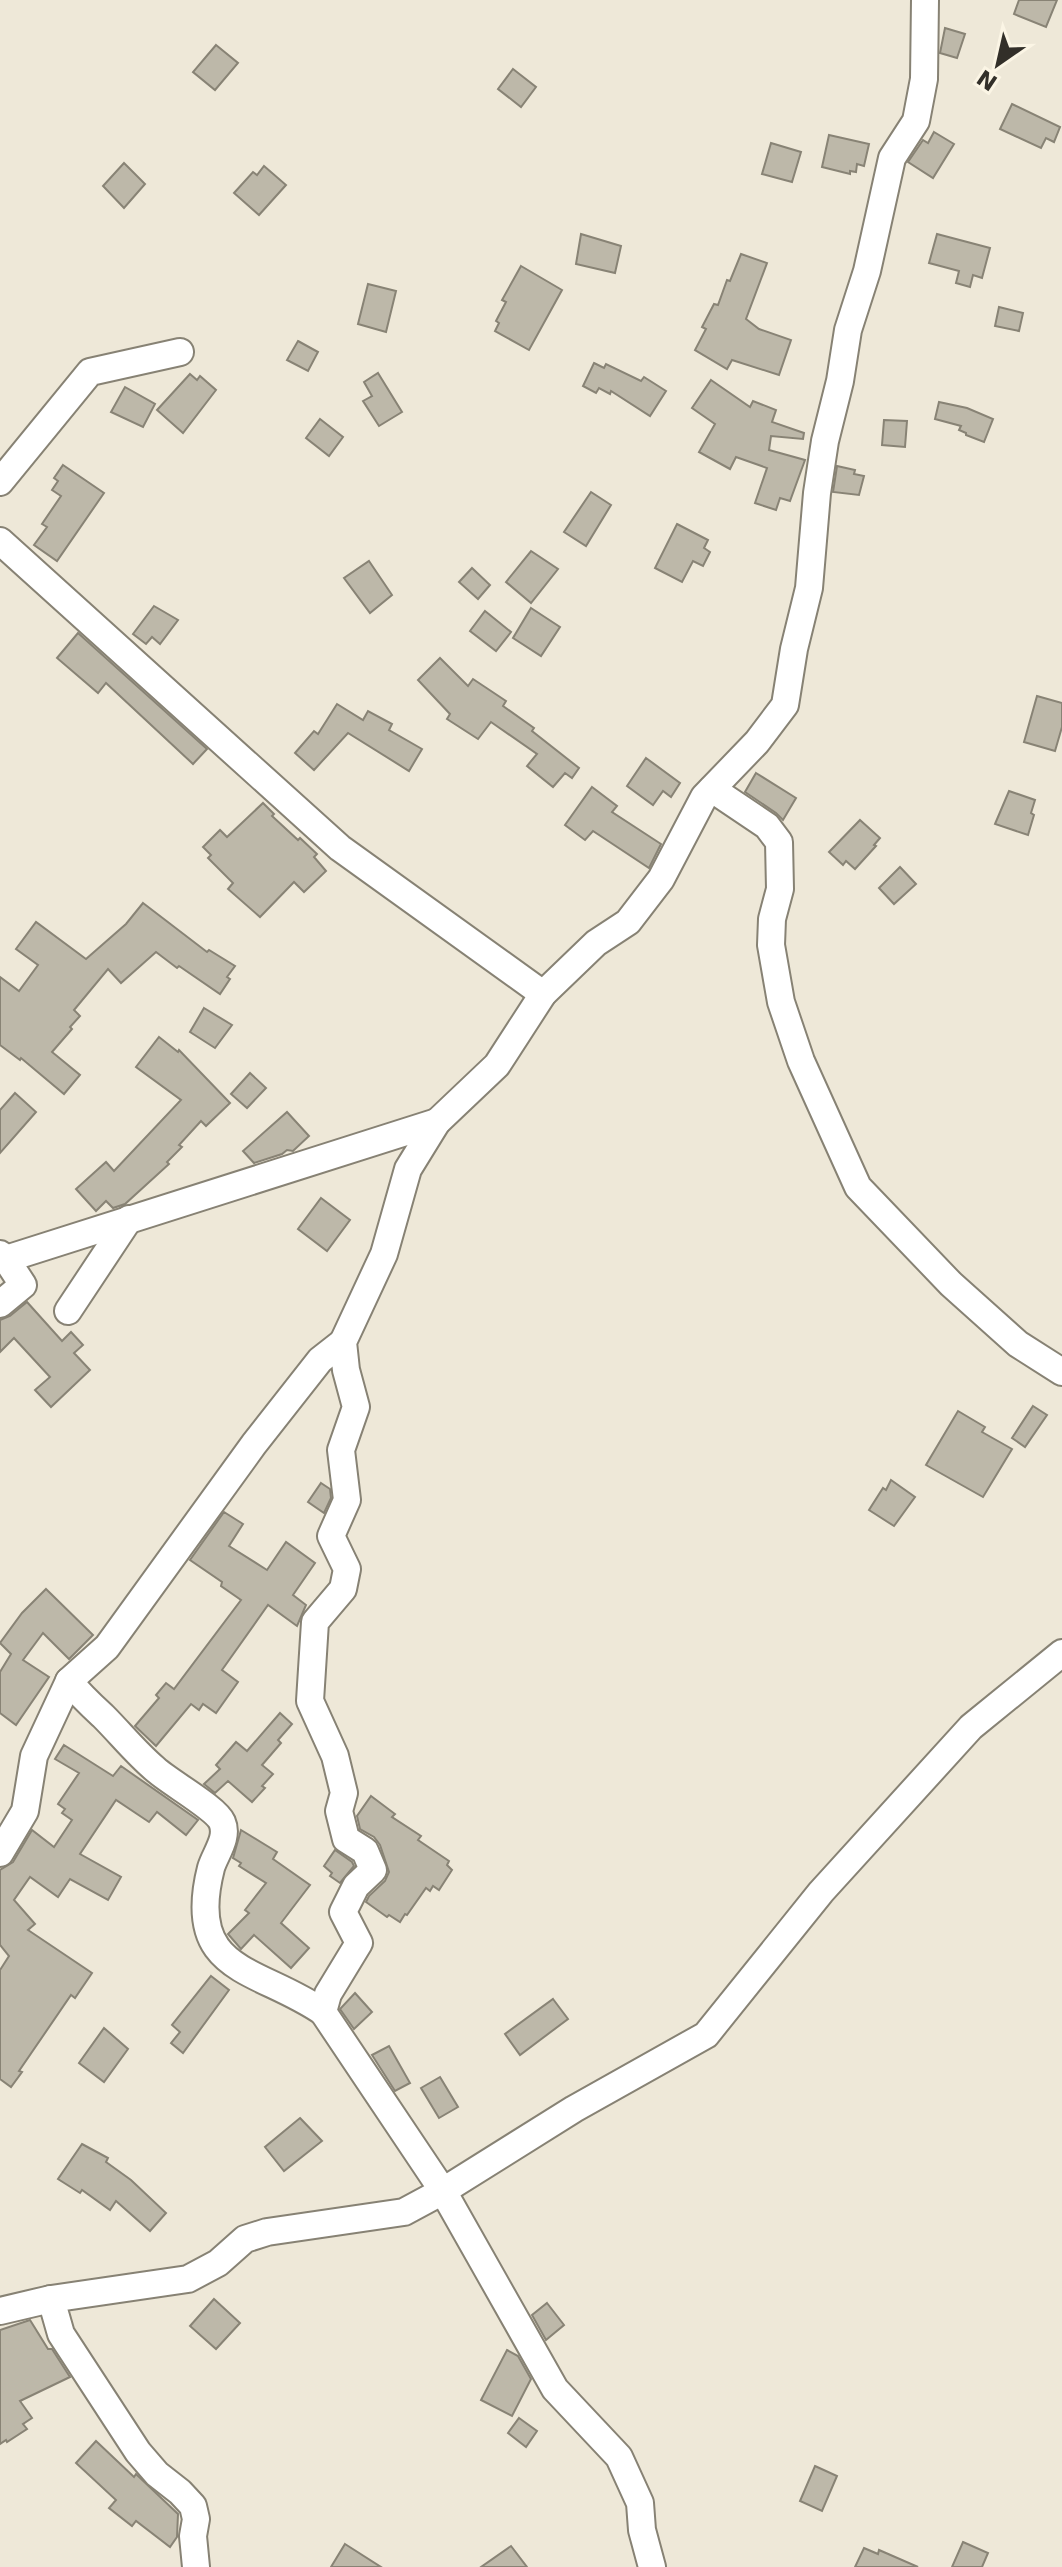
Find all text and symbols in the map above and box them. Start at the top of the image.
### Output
north arrow [958,24,1038,104]
text: N [972,65,1002,96]

